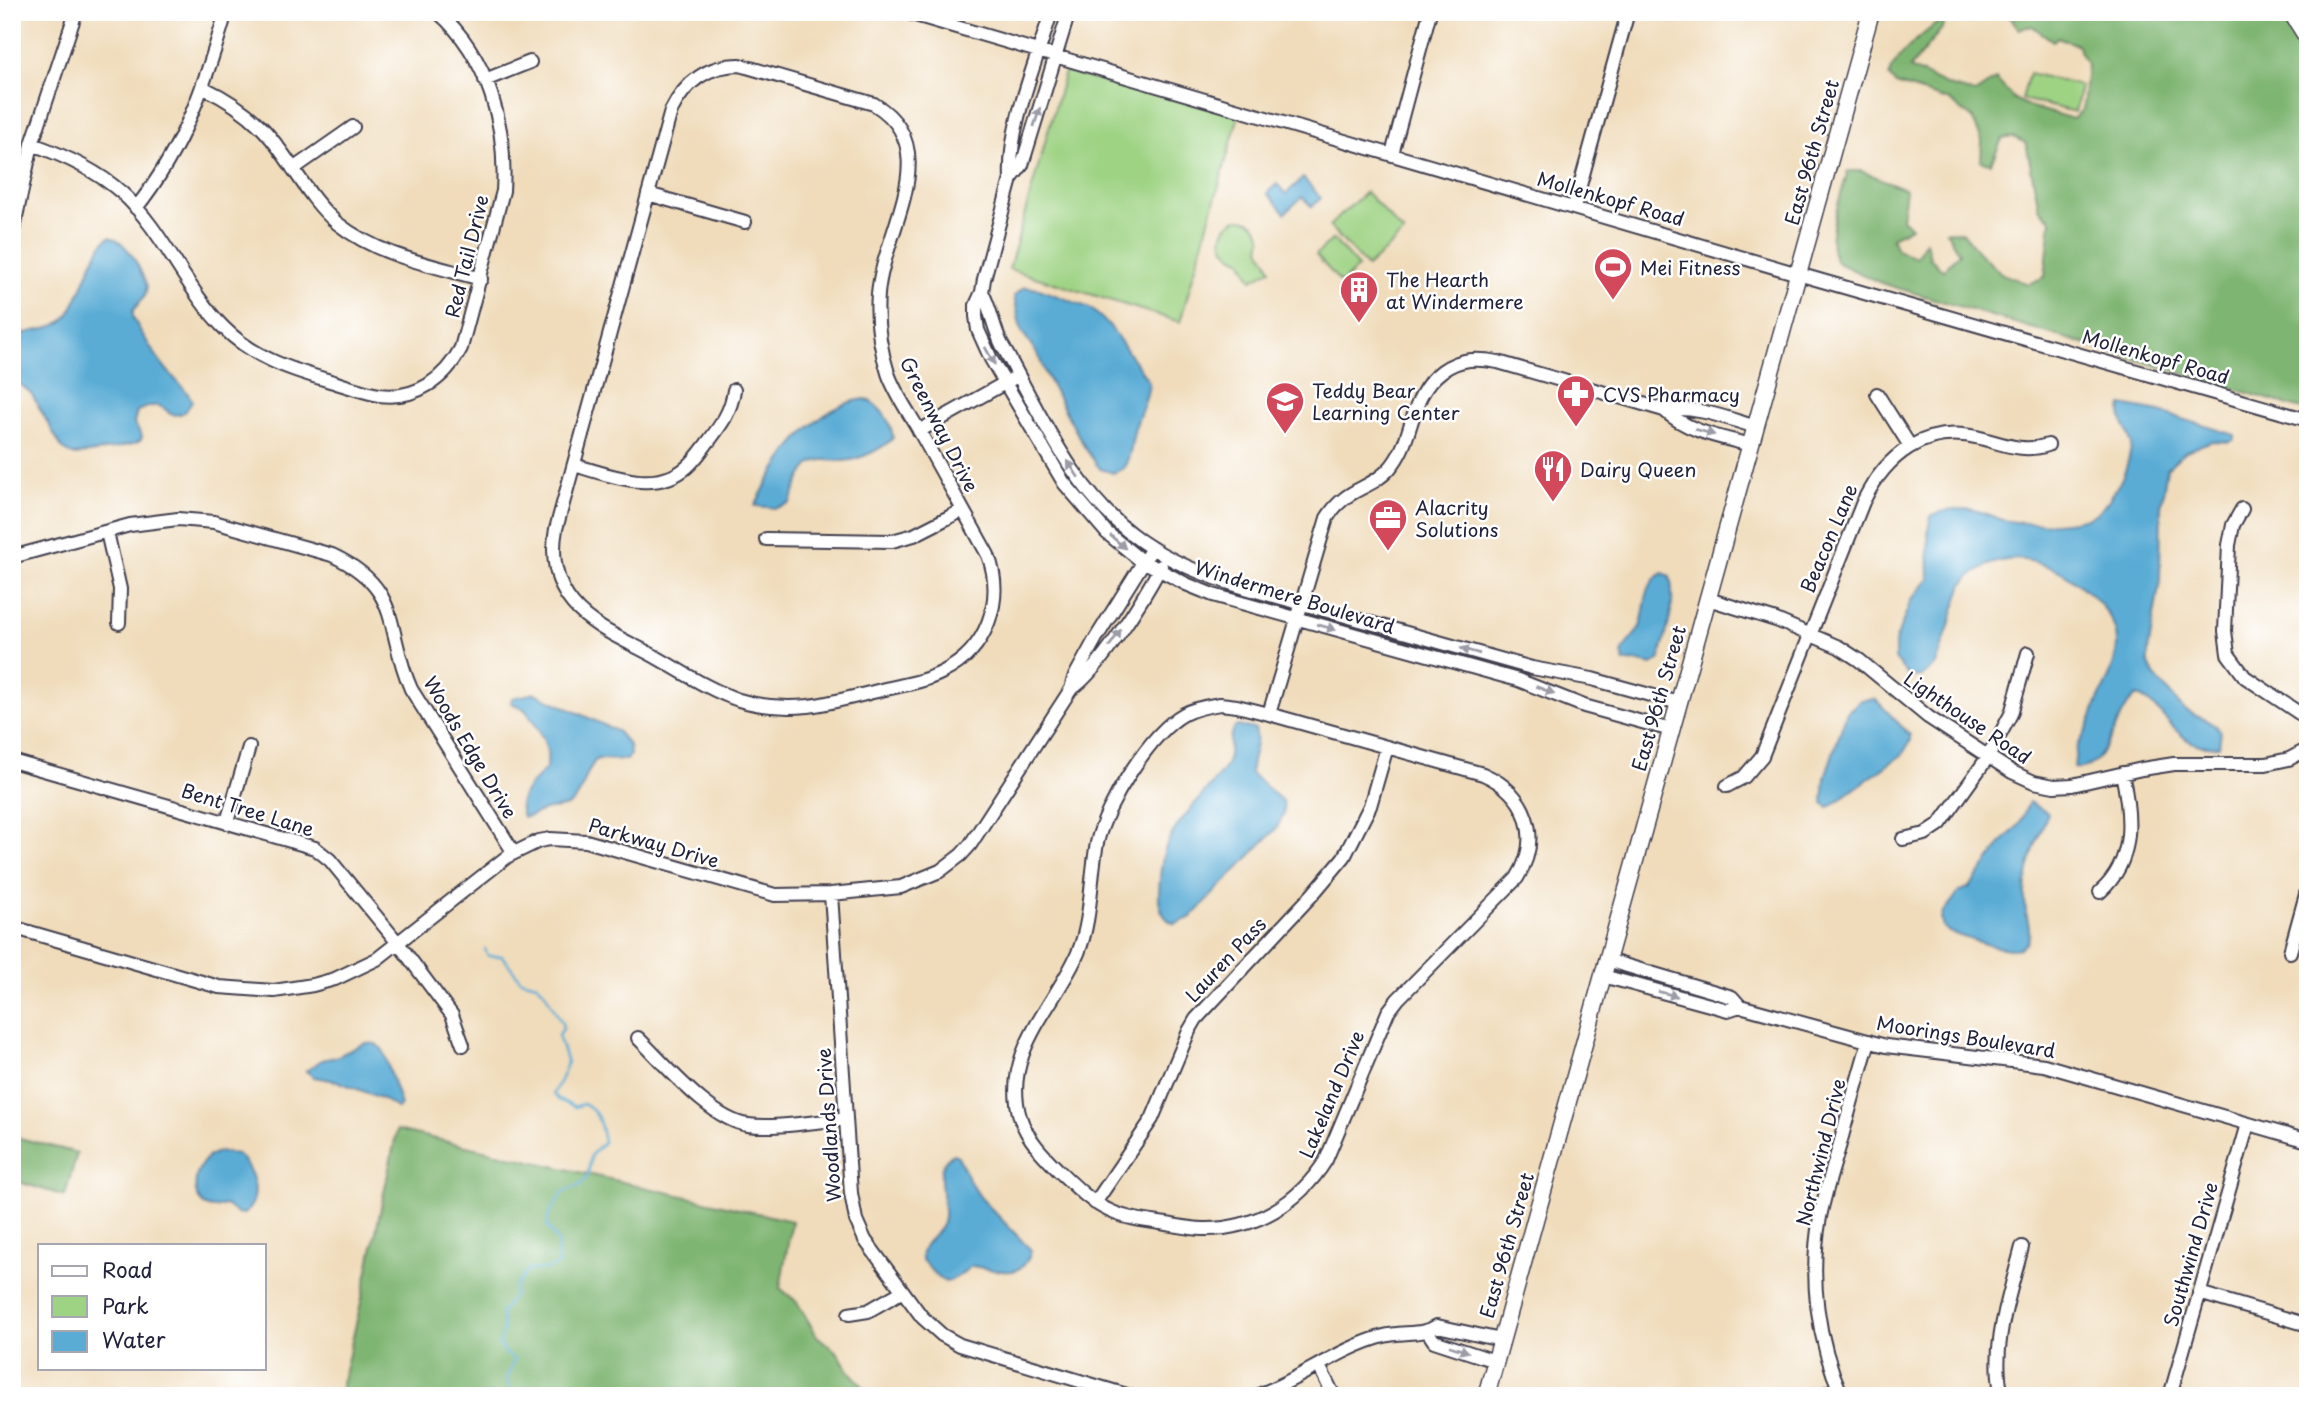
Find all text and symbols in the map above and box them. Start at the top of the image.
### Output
street label: East 96th Street [1777,76,1845,228]
one-way arrow [1032,106,1043,127]
street label: Mollenkopf Road [1534,164,1688,232]
street label: Red Tail Drive [437,192,495,320]
sports icon: Mei Fitness [1592,246,1634,301]
place label: Mei Fitness [1640,253,1740,281]
place label: The Hearth at Windermere [1386,265,1524,315]
building icon: The Hearth at Windermere [1338,269,1380,324]
street label: Mollenkopf Road [2079,322,2233,390]
one-way arrow [984,346,995,366]
street label: Greenway Drive [894,351,986,497]
pharmacy icon: CVS Pharmacy [1555,373,1597,428]
place label: Teddy Bear Learning Center [1312,376,1460,426]
school or university icon: Teddy Bear Learning Center [1264,380,1306,435]
place label: CVS Pharmacy [1603,380,1740,408]
one-way arrow [1695,428,1716,438]
restaurant icon: Dairy Queen [1532,448,1574,503]
place label: Dairy Queen [1580,455,1696,483]
one-way arrow [1066,460,1080,478]
street label: Beacon Lane [1792,479,1864,597]
place label: Alacrity Solutions [1415,493,1498,543]
office icon: Alacrity Solutions [1367,497,1409,552]
one-way arrow [1109,534,1126,549]
street label: Windermere Boulevard [1192,552,1399,640]
street label: East 96th Street [1624,622,1692,774]
one-way arrow [1316,623,1337,633]
one-way arrow [1108,629,1122,647]
one-way arrow [1459,645,1480,655]
street label: Lighthouse Road [1899,664,2037,770]
street label: Woods Edge Drive [417,670,525,824]
one-way arrow [1534,685,1555,696]
street label: Bent Tree Lane [178,776,318,842]
street label: Parkway Drive [586,810,722,874]
street label: Lauren Pass [1178,910,1272,1008]
one-way arrow [1658,989,1680,1000]
street label: Moorings Boulevard [1875,1008,2058,1064]
street label: Lakeland Drive [1292,1026,1370,1162]
street label: Woodlands Drive [809,1047,847,1203]
street label: Northwind Drive [1788,1075,1852,1229]
street label: East 96th Street [1472,1169,1540,1321]
street label: Southwind Drive [2156,1178,2224,1330]
legend [38,1244,266,1370]
text: Road [102,1253,153,1285]
text: Park [102,1289,149,1321]
text: Water [102,1323,166,1355]
one-way arrow [1449,1345,1470,1355]

